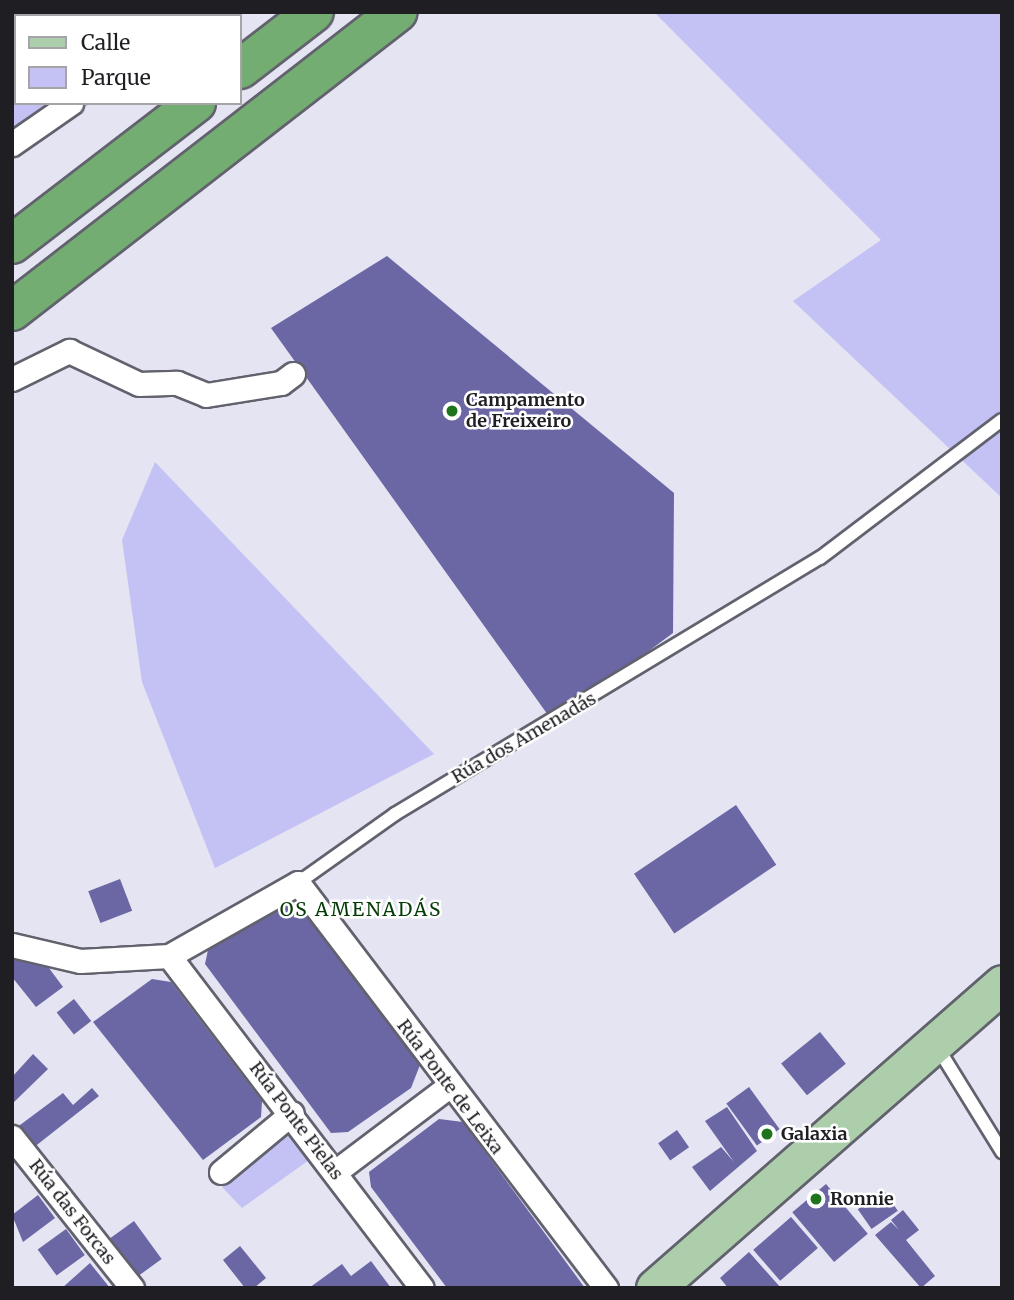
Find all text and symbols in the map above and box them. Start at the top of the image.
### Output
legend [14,14,242,105]
text: Calle [81,29,130,56]
text: Parque [81,64,151,91]
place label: Campamento de Freixeiro [466,390,585,432]
marker: Campamento de Freixeiro [444,403,460,419]
street label: Rúa dos Amenadás [448,688,600,788]
district label: OS AMENADÁS [281,899,441,921]
street label: Rúa Ponte de Leixa [392,1015,508,1159]
street label: Rúa Ponte Pielas [245,1058,347,1184]
place label: Galaxia [781,1123,848,1145]
marker: Galaxia [759,1126,775,1142]
street label: Rúa das Forcas [24,1155,120,1269]
place label: Ronnie [830,1188,894,1210]
marker: Ronnie [808,1191,824,1207]

